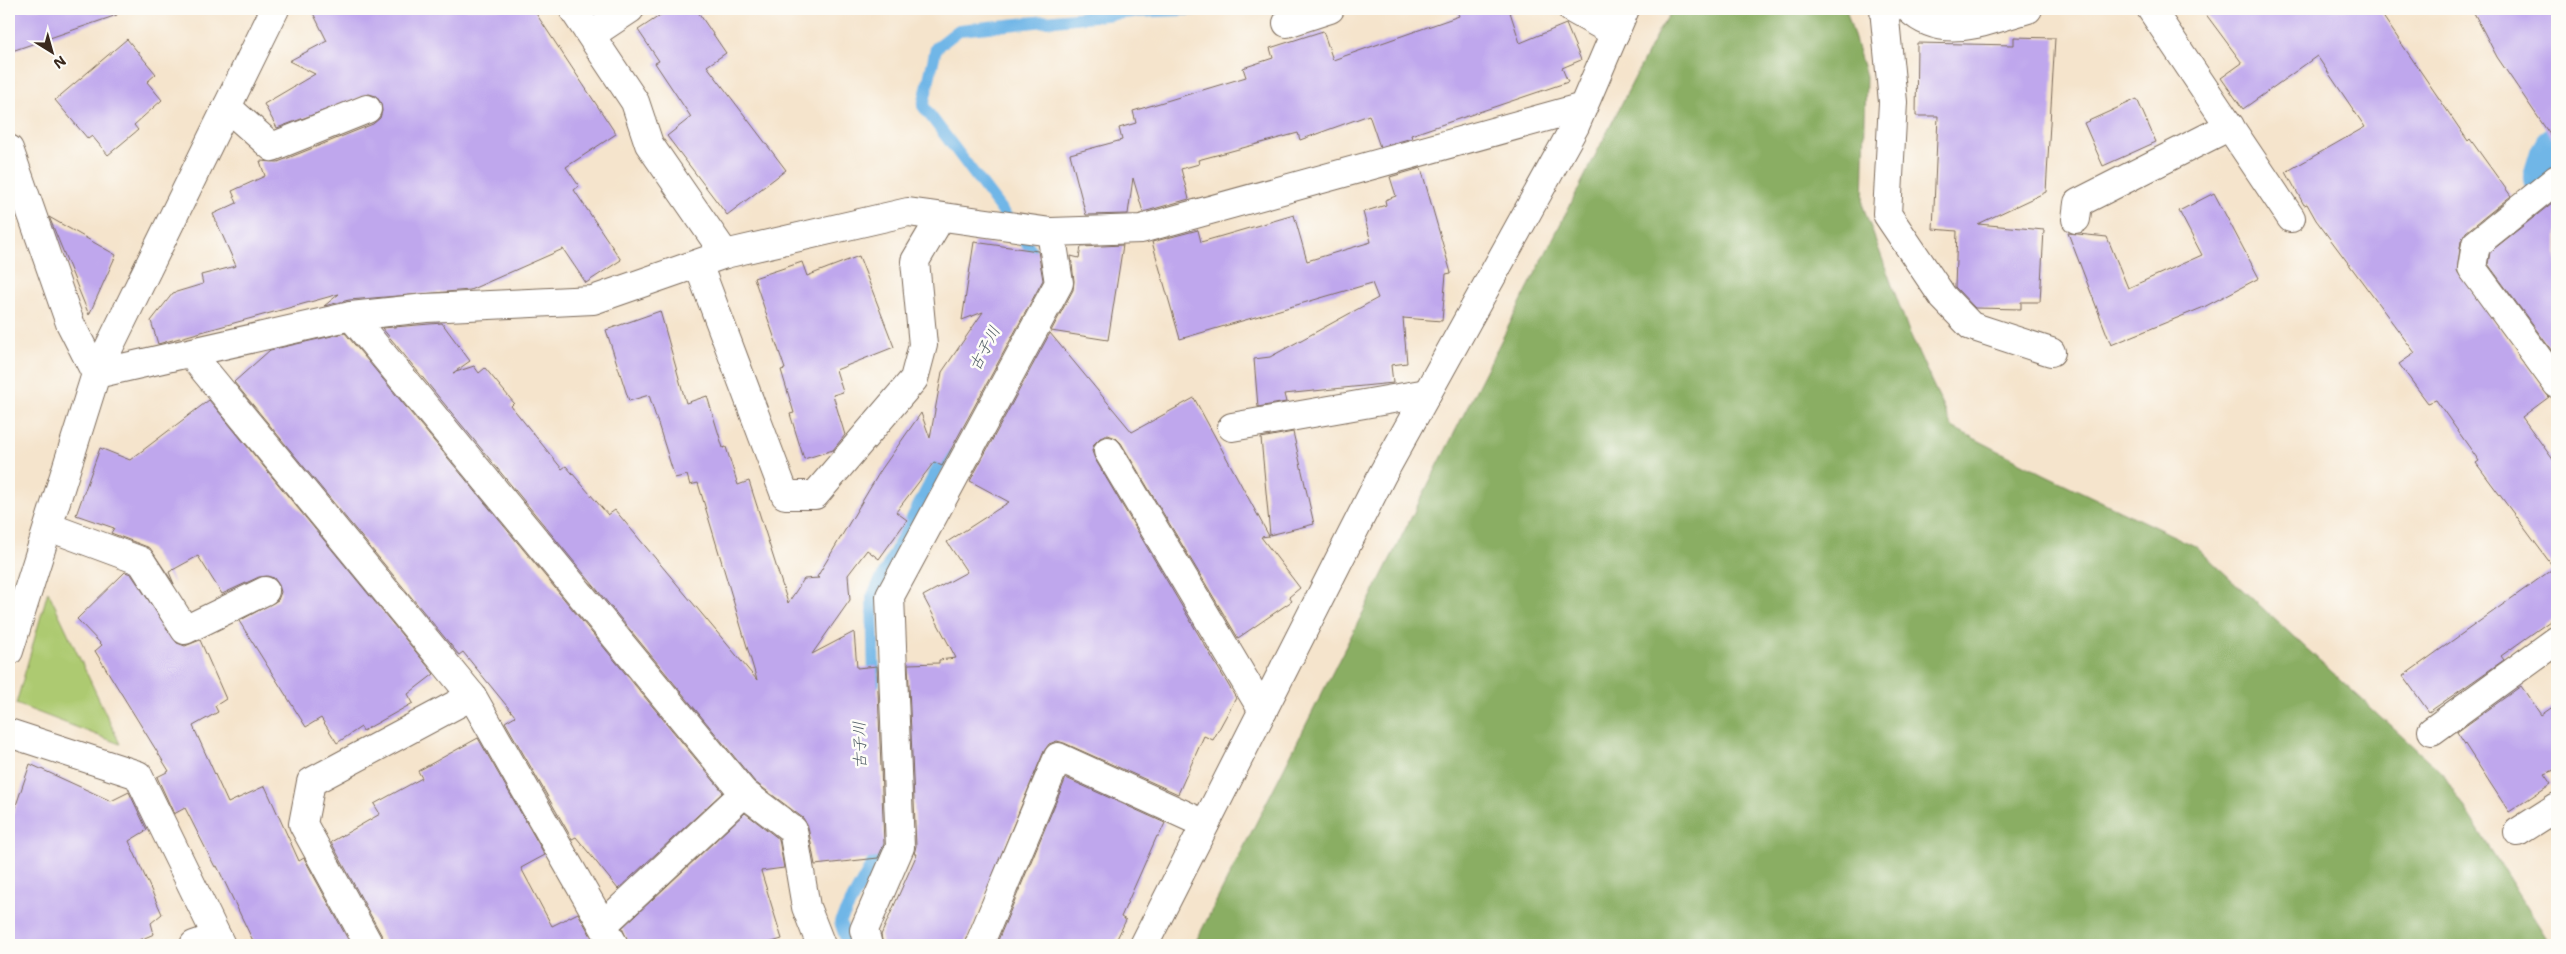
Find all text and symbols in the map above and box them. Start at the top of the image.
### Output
north arrow [28,28,78,78]
text: N [50,52,70,73]
water label: 古子川 [964,322,1005,374]
water label: 古子川 [849,721,870,769]

